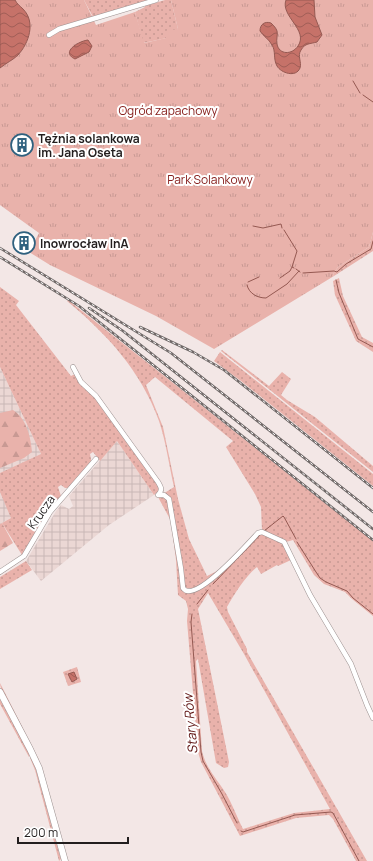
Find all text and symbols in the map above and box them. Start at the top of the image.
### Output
park label: Ogród zapachowy [118,102,218,119]
place label: Tężnia solankowa im. Jana Oseta [38,130,140,161]
building icon: Tężnia solankowa im. Jana Oseta [9,132,35,158]
park label: Park Solankowy [167,171,253,188]
building icon: Inowrocław InA [11,230,37,256]
place label: Inowrocław InA [40,235,129,252]
street label: Krucza [23,492,59,532]
water label: Stary Rów [178,691,202,755]
scale bar [18,819,128,845]
text: 200 m [24,824,58,841]

